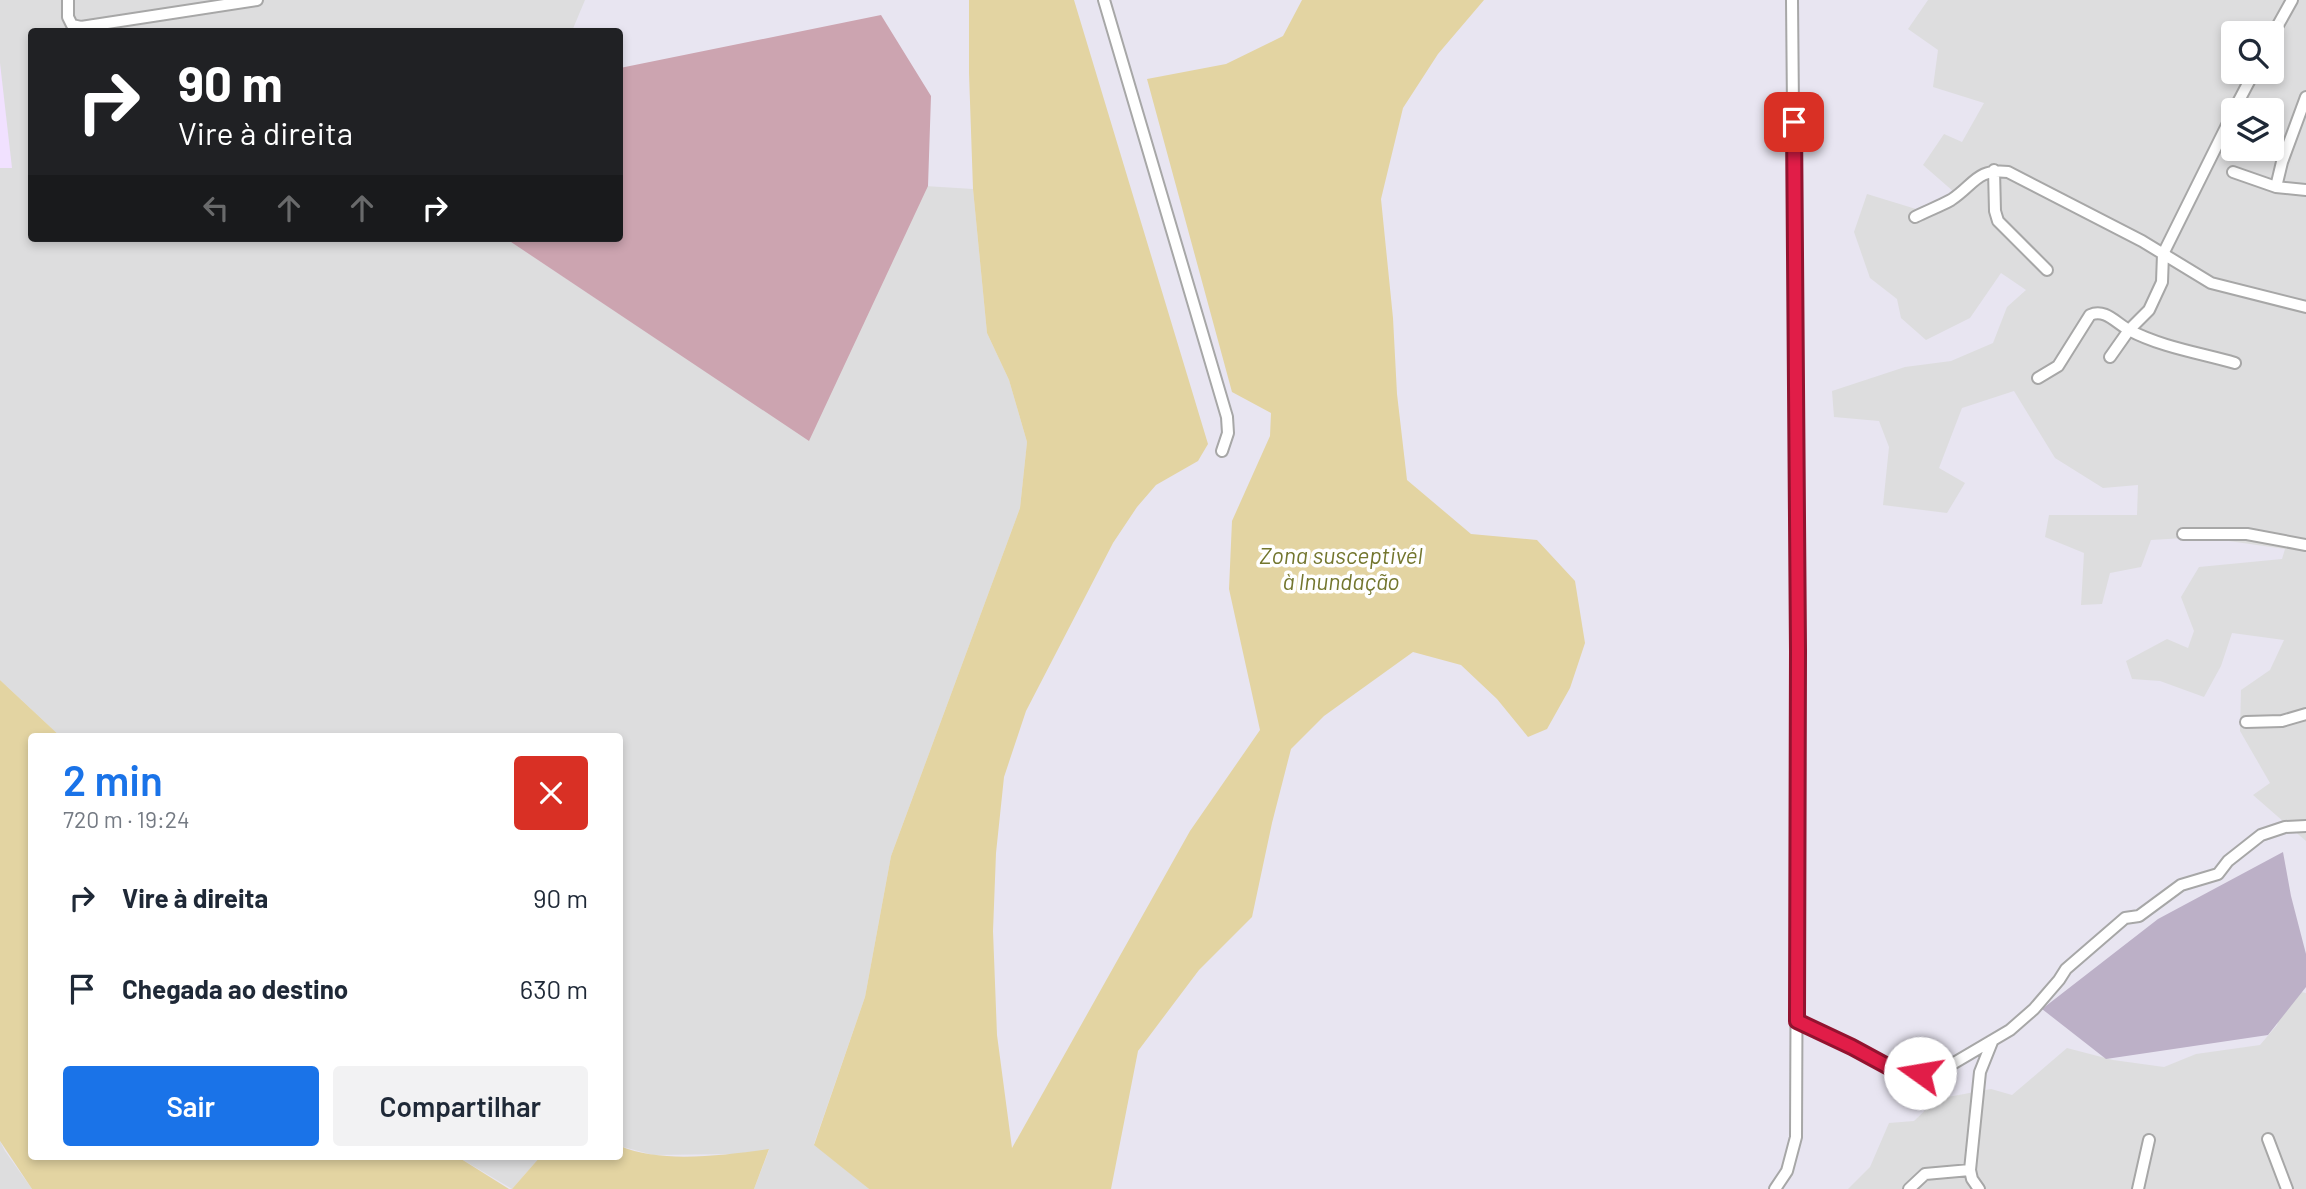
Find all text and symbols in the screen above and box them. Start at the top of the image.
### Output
map controls [2221,21,2284,161]
button: search [2221,21,2284,84]
text: 90 m [178,53,283,112]
icon: right [63,56,154,147]
pin [1764,92,1824,152]
button: layers [2221,98,2284,161]
icon: arrive [1775,103,1813,141]
text: Vire à direita [178,113,353,151]
icon: left [197,189,235,227]
icon: ahead [270,189,308,227]
icon: ahead [343,189,381,227]
icon: right [416,189,454,227]
water label: Zona susceptivél à Inundação [1259,541,1423,595]
text: 2 min [63,754,163,804]
button: close [514,756,588,830]
text: 720 m · 19:24 [63,805,190,833]
icon: right [63,879,101,917]
text: Vire à direita [122,882,268,913]
text: 90 m [533,882,588,913]
icon: arrive [63,970,101,1008]
text: Chegada ao destino [122,973,348,1004]
text: 630 m [520,973,588,1004]
position arrow [1883,1036,1957,1110]
button: Sair [63,1066,319,1146]
button: Compartilhar [333,1066,588,1146]

